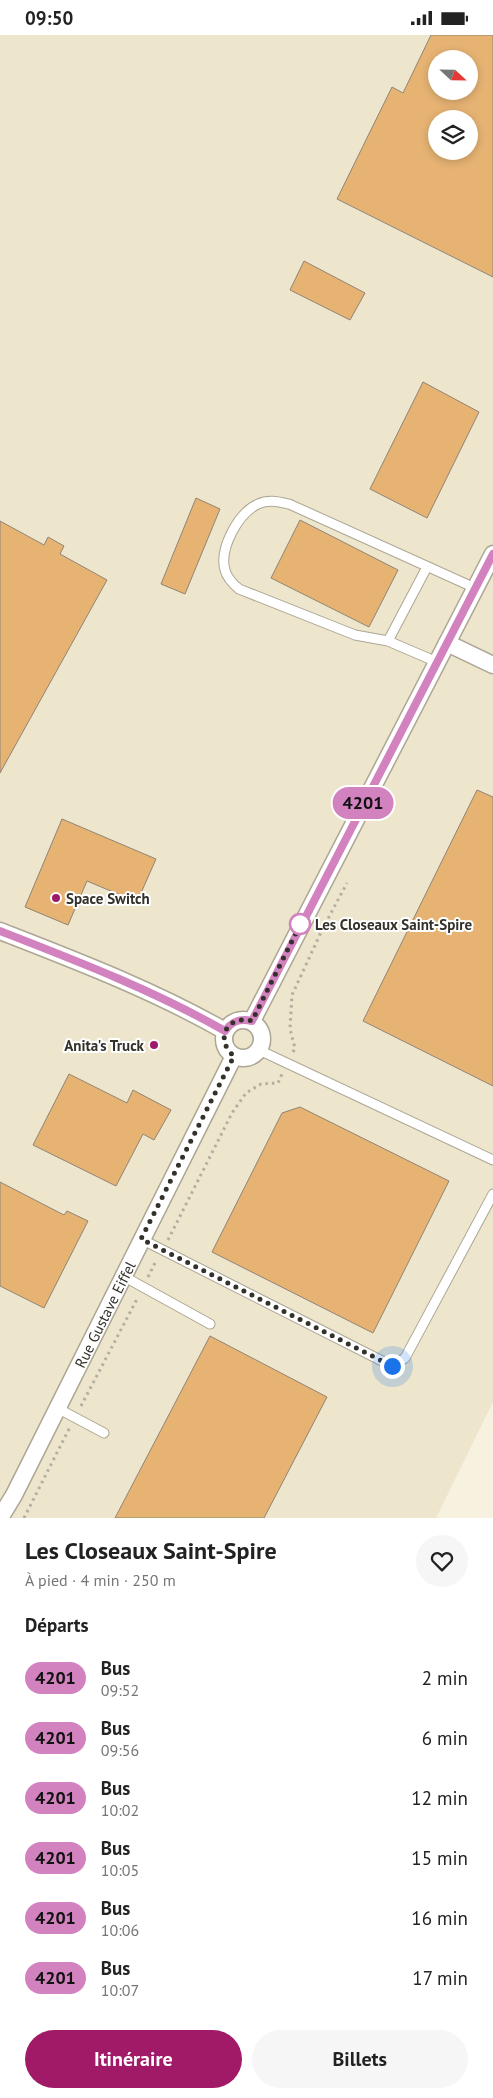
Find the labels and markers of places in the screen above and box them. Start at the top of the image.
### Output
place label: Space Switch [66,889,150,908]
marker: Space Switch [50,892,62,904]
marker: Les Closeaux Saint-Spire [289,913,311,935]
place label: Les Closeaux Saint-Spire [315,915,473,934]
place label: Anita's Truck [64,1036,145,1055]
marker: Anita's Truck [148,1039,160,1051]

